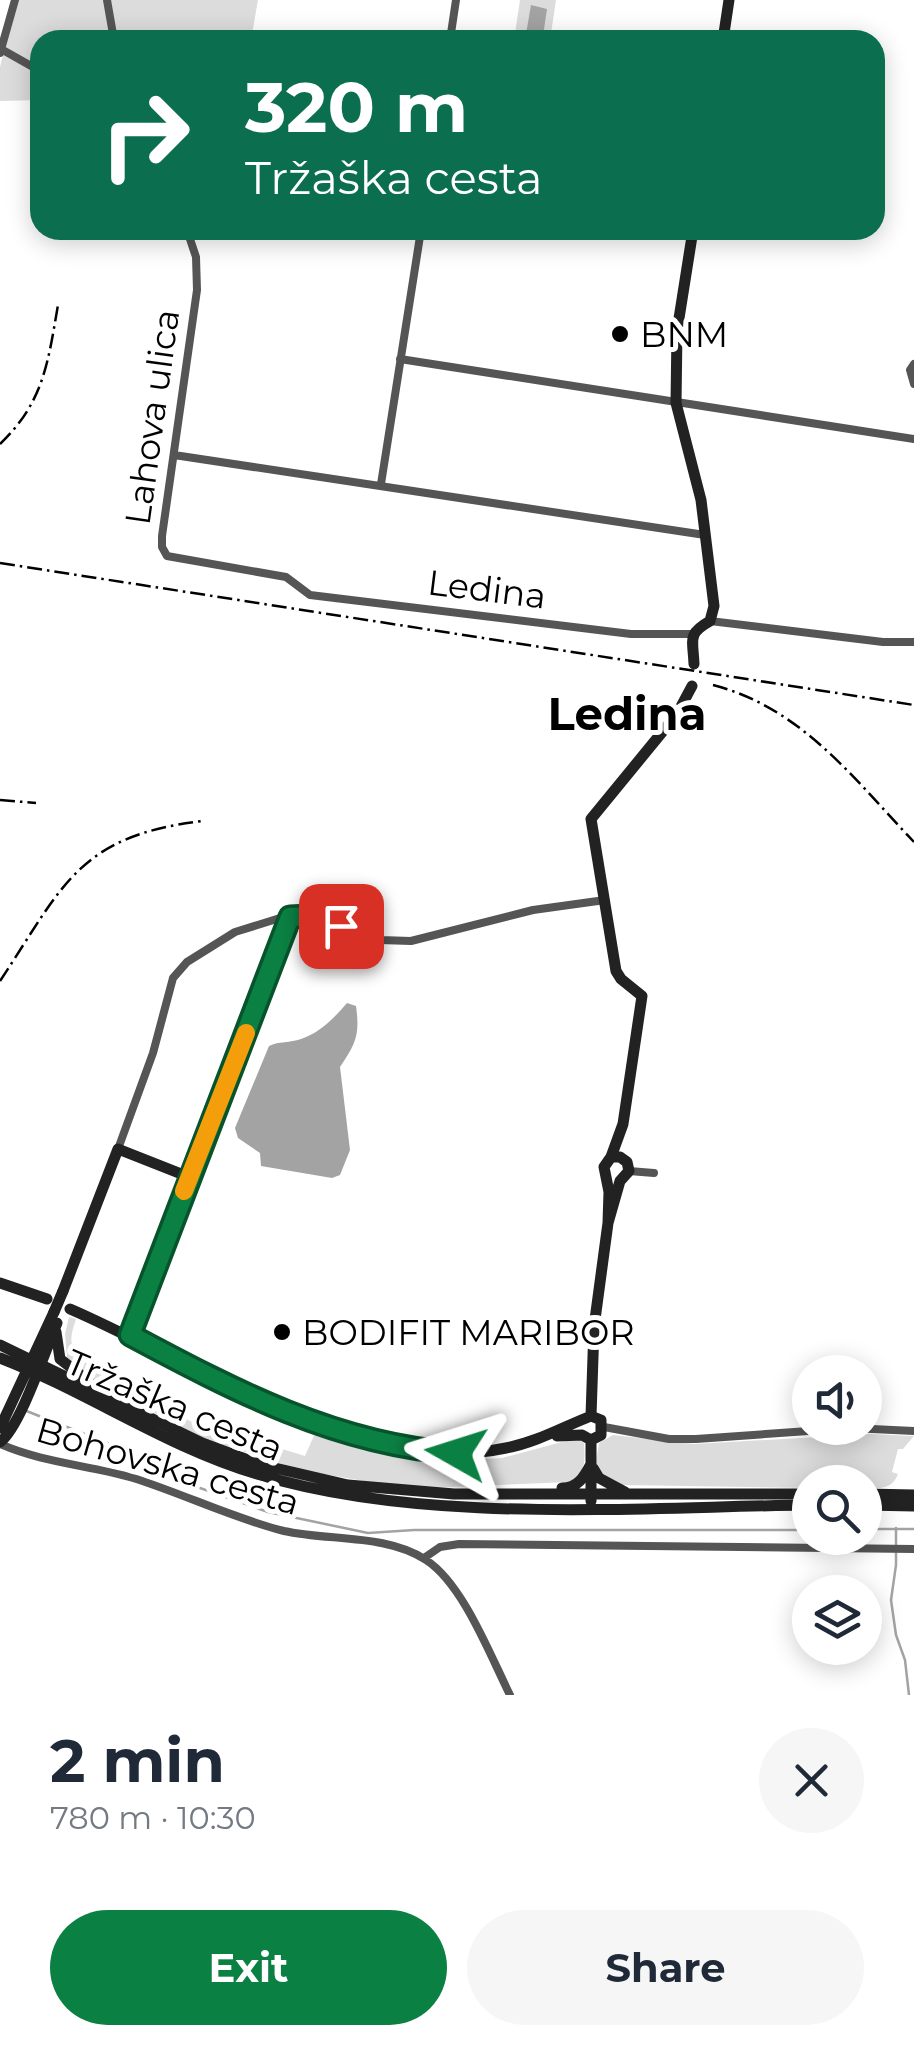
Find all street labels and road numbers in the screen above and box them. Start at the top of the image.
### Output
street label: Lahova ulica [116,306,188,528]
street label: Ledina [425,560,549,618]
street label: Tržaška cesta [60,1340,290,1470]
street label: Bohovska cesta [32,1408,304,1524]

